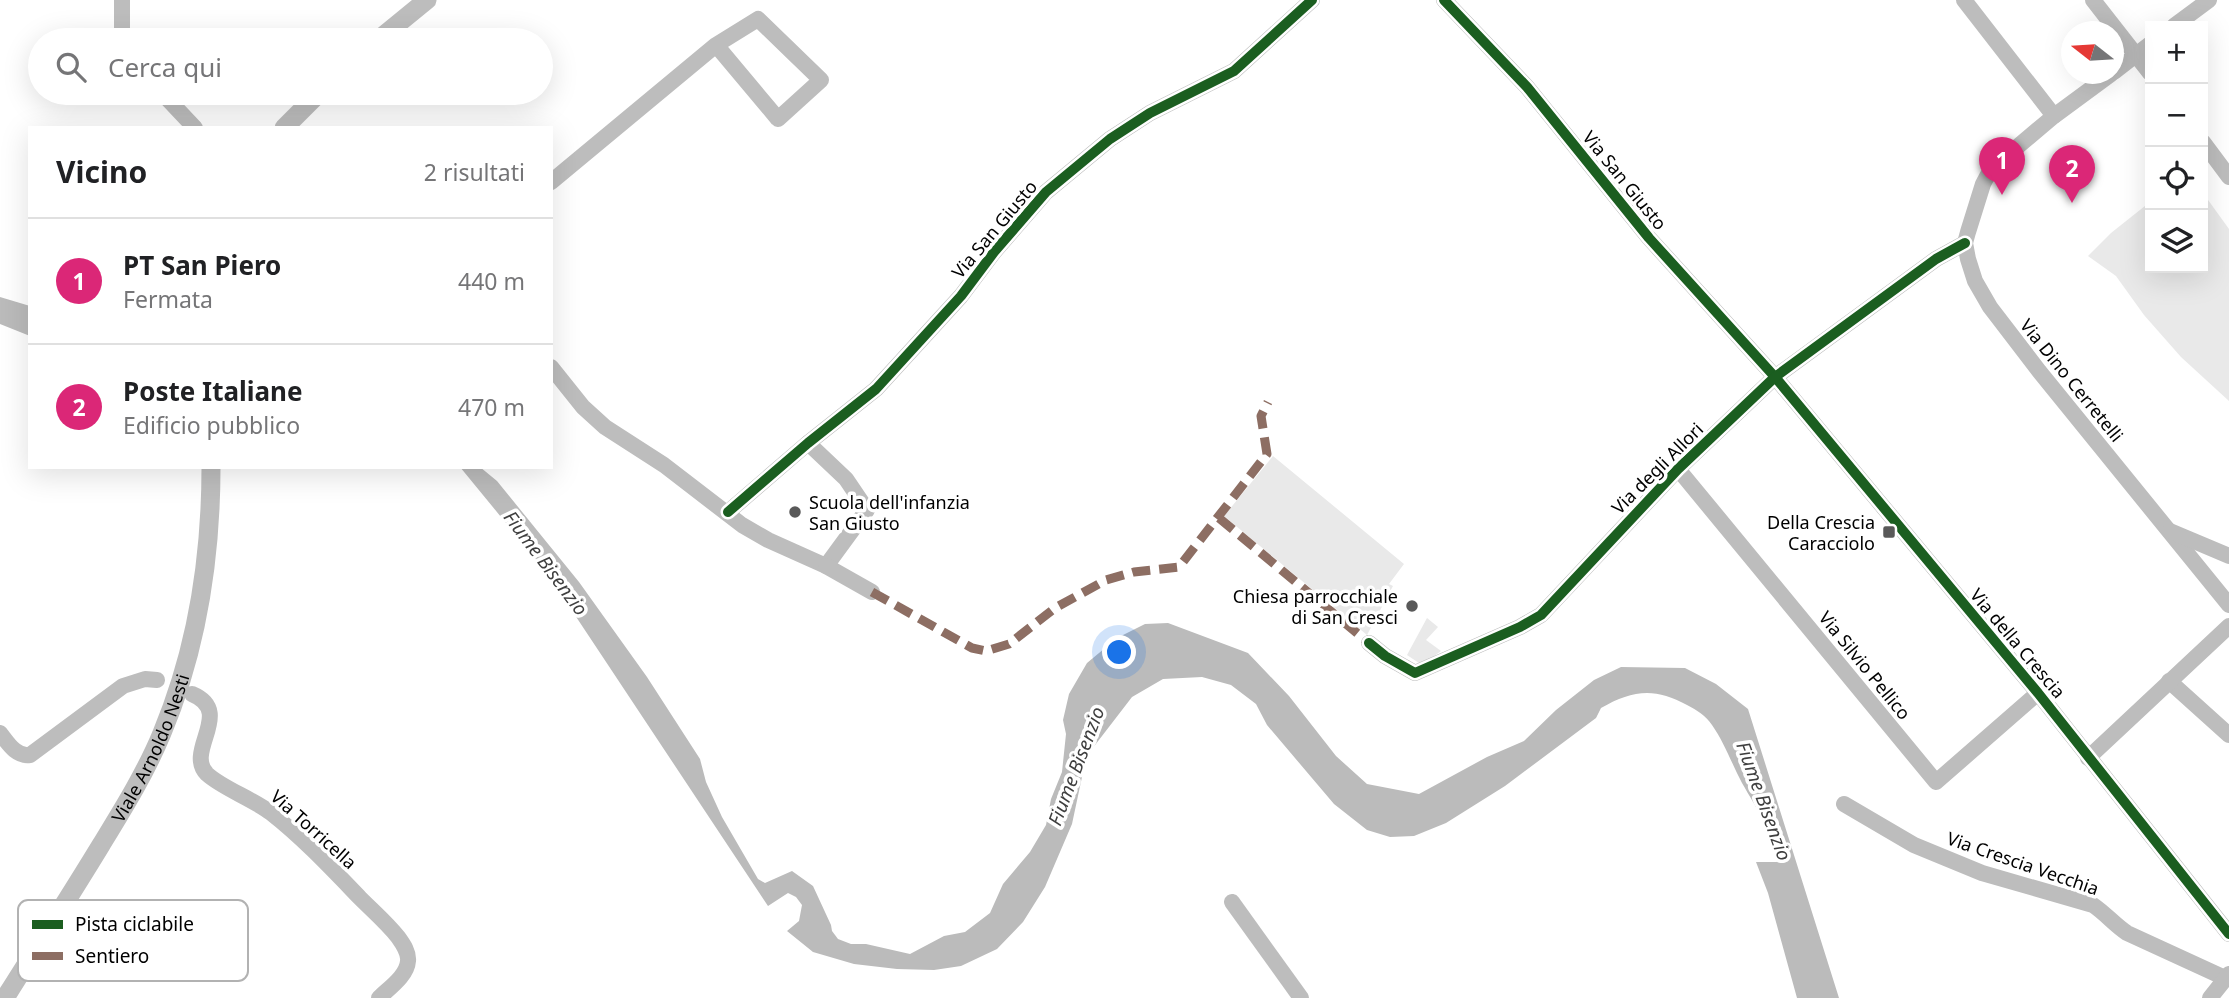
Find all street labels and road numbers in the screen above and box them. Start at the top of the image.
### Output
street label: Via San Giusto [1578,125,1672,235]
street label: Via San Giusto [946,175,1042,283]
street label: Via Dino Cerretelli [2015,314,2129,446]
street label: Via degli Allori [1606,417,1708,519]
street label: Via della Crescia [1965,583,2071,703]
street label: Via Silvio Pellico [1814,606,1916,724]
street label: Viale Arnoldo Nesti [106,671,194,827]
street label: Via Torricella [266,784,362,874]
street label: Via Crescia Vecchia [1944,826,2102,900]

